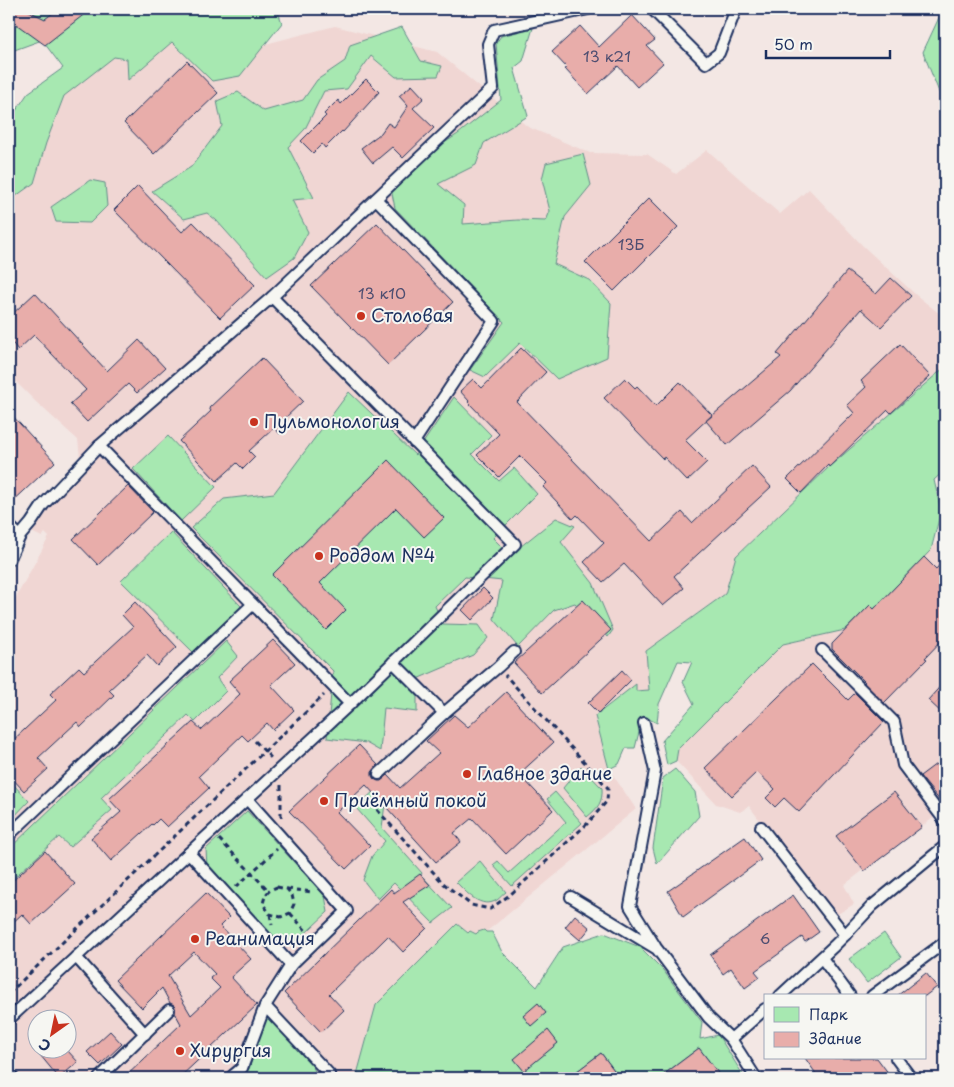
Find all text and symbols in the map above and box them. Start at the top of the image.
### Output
scale bar [766,28,890,60]
text: 50 m [774,32,813,55]
house number: 13 к21 [583,44,631,67]
house number: 13Б [618,232,644,255]
house number: 13 к10 [358,281,406,304]
place label: Столовая [371,301,454,328]
marker: Столовая [355,310,367,322]
place label: Пульмонология [264,407,400,434]
marker: Пульмонология [248,416,260,428]
place label: Роддом №4 [329,541,435,568]
marker: Роддом №4 [313,550,325,562]
place label: Главное здание [477,759,612,786]
marker: Главное здание [461,768,473,780]
place label: Приёмный покой [334,786,487,813]
marker: Приёмный покой [318,795,330,807]
place label: Реанимация [205,924,315,951]
house number: 6 [760,926,770,949]
marker: Реанимация [189,933,201,945]
legend [764,994,926,1060]
text: Парк [809,1002,848,1025]
north arrow [28,1010,78,1060]
text: Здание [809,1026,862,1049]
text: С [35,1034,55,1057]
place label: Хирургия [190,1036,272,1063]
marker: Хирургия [174,1045,186,1057]

